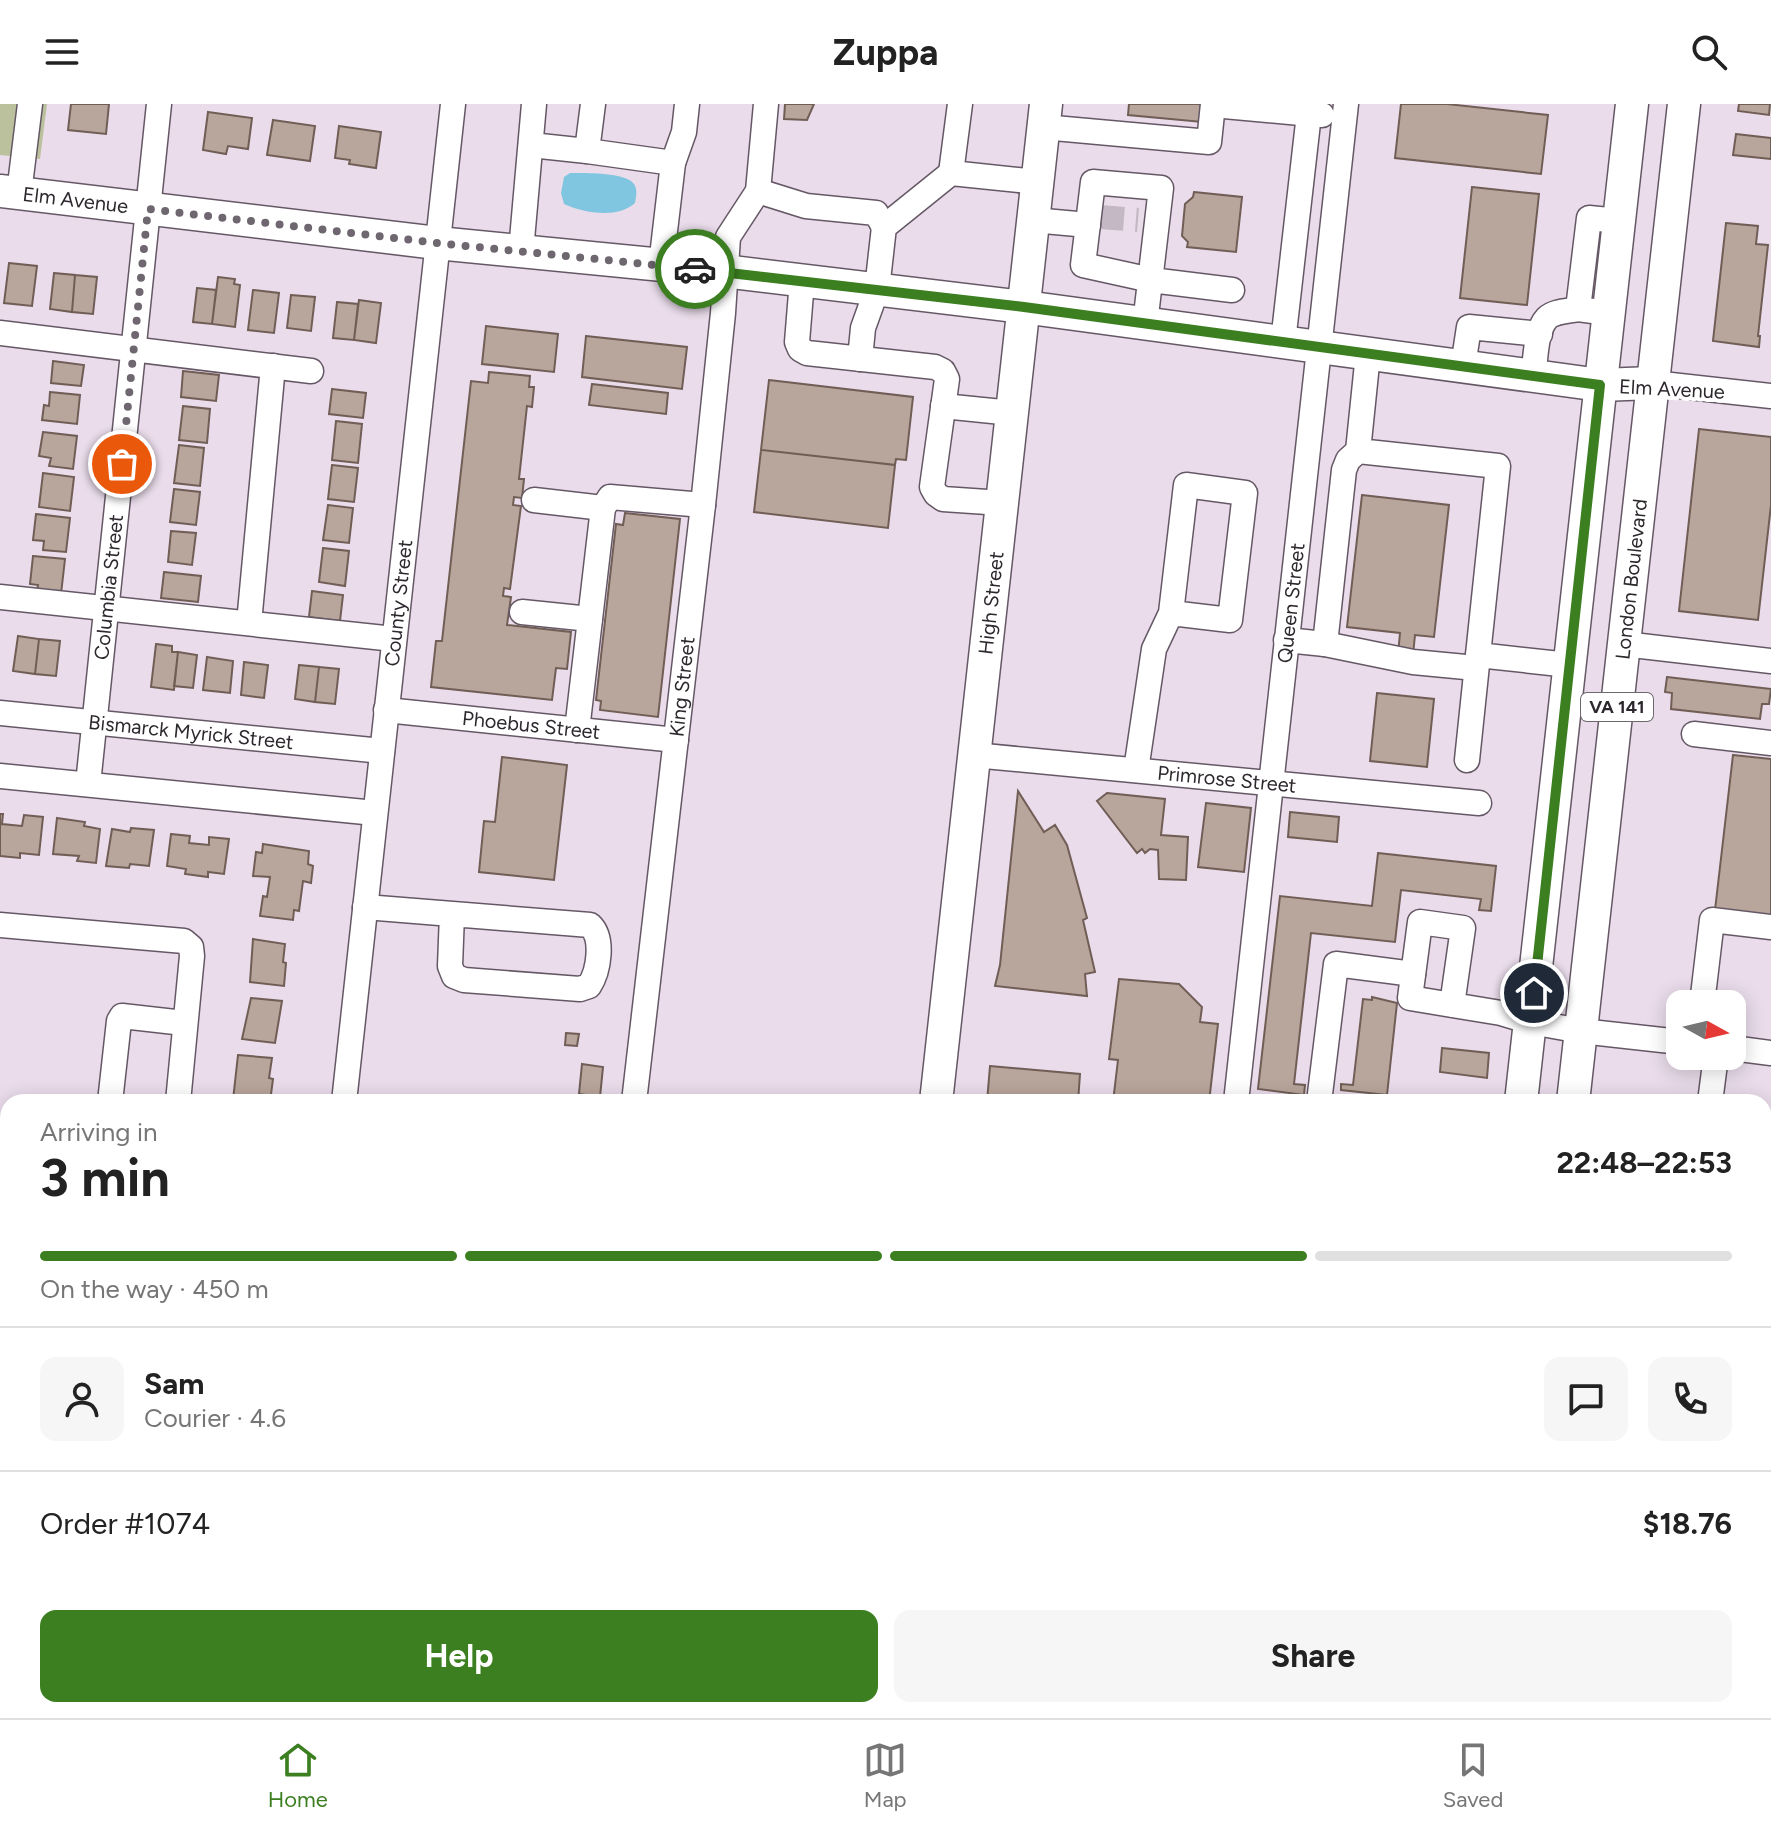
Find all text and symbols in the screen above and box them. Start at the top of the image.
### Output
icon: menu [40,30,84,74]
icon: search [1687,30,1731,74]
text: Zuppa [833,31,938,74]
street label: Elm Avenue [21,182,130,218]
courier [655,229,735,309]
icon: car [673,247,717,291]
street label: Elm Avenue [1619,374,1726,404]
pin [88,430,156,498]
icon: bag [100,442,144,486]
street label: London Boulevard [1610,498,1652,661]
street label: Columbia Street [89,513,128,661]
street label: County Street [380,538,417,668]
street label: Queen Street [1272,542,1310,664]
street label: High Street [973,550,1009,656]
street label: King Street [664,635,700,738]
road number: VA 141 [1581,693,1653,721]
street label: Phoebus Street [461,706,601,744]
street label: Bismarck Myrick Street [87,710,295,754]
street label: Primrose Street [1156,760,1297,798]
pin [1500,959,1568,1027]
icon: home [1512,971,1556,1015]
north arrow [1666,990,1746,1070]
map controls [1666,990,1746,1070]
text: Arriving in [40,1116,158,1148]
text: 22:48–22:53 [1557,1144,1732,1181]
text: 3 min [40,1147,170,1209]
text: On the way · 450 m [40,1273,269,1305]
button: person [40,1357,124,1441]
button: chat [1544,1357,1628,1441]
button: phone [1648,1357,1732,1441]
text: Sam [144,1365,204,1402]
text: Courier · 4.6 [144,1402,286,1434]
text: Order #1074 [40,1505,210,1542]
text: $18.76 [1643,1505,1732,1542]
button: Help [40,1610,878,1702]
button: Share [894,1610,1732,1702]
tab: Home [268,1738,328,1813]
tab: Map [863,1738,907,1813]
tab: Saved [1443,1738,1503,1813]

